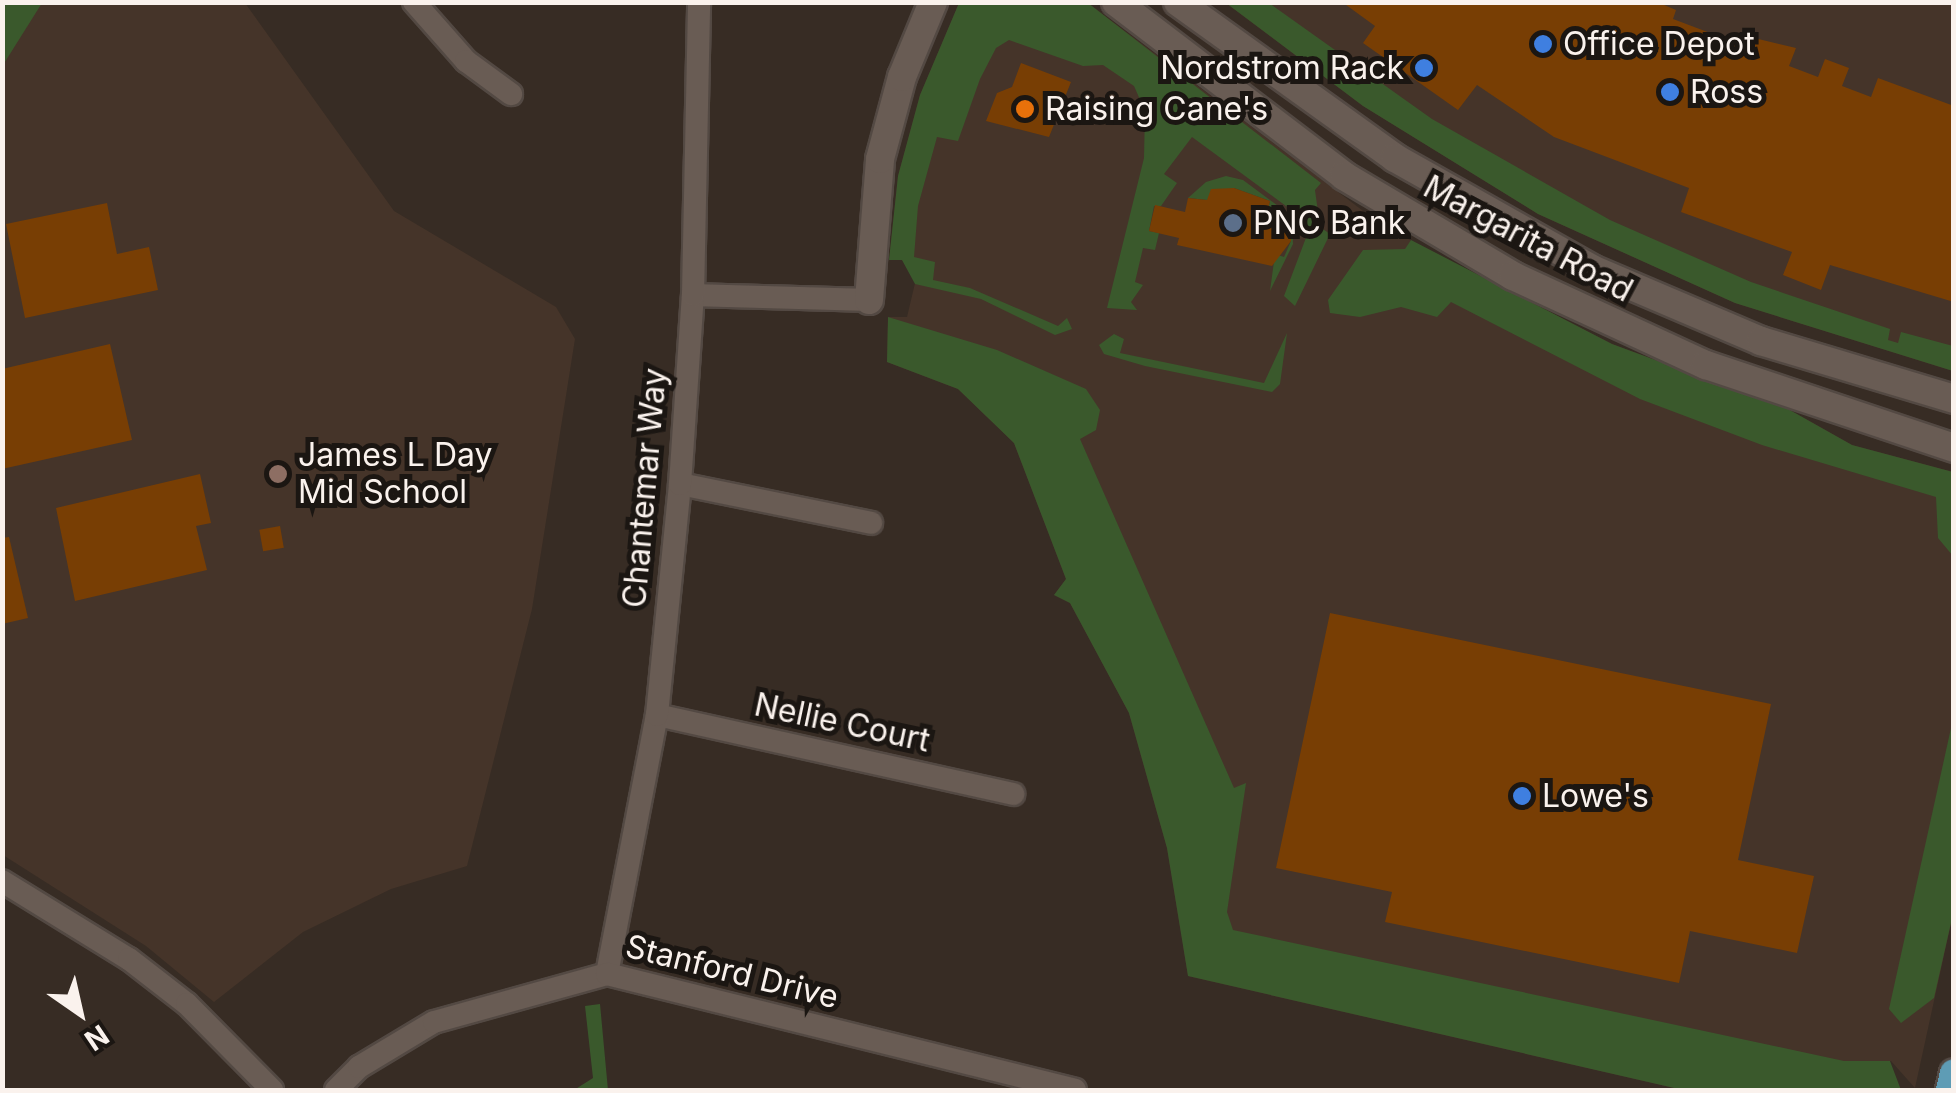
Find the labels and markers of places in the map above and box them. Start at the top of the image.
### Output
place label: Office Depot [1563,25,1755,63]
marker: Office Depot [1532,33,1554,55]
place label: Nordstrom Rack [1160,49,1404,87]
marker: Nordstrom Rack [1413,57,1435,79]
place label: Ross [1690,73,1763,111]
marker: Ross [1659,81,1681,103]
place label: Raising Cane's [1045,90,1268,128]
marker: Raising Cane's [1014,98,1036,120]
place label: PNC Bank [1253,204,1405,242]
marker: PNC Bank [1222,212,1244,234]
place label: James L Day Mid School [298,437,492,512]
marker: James L Day Mid School [267,463,289,485]
place label: Lowe's [1542,777,1649,815]
marker: Lowe's [1511,785,1533,807]

